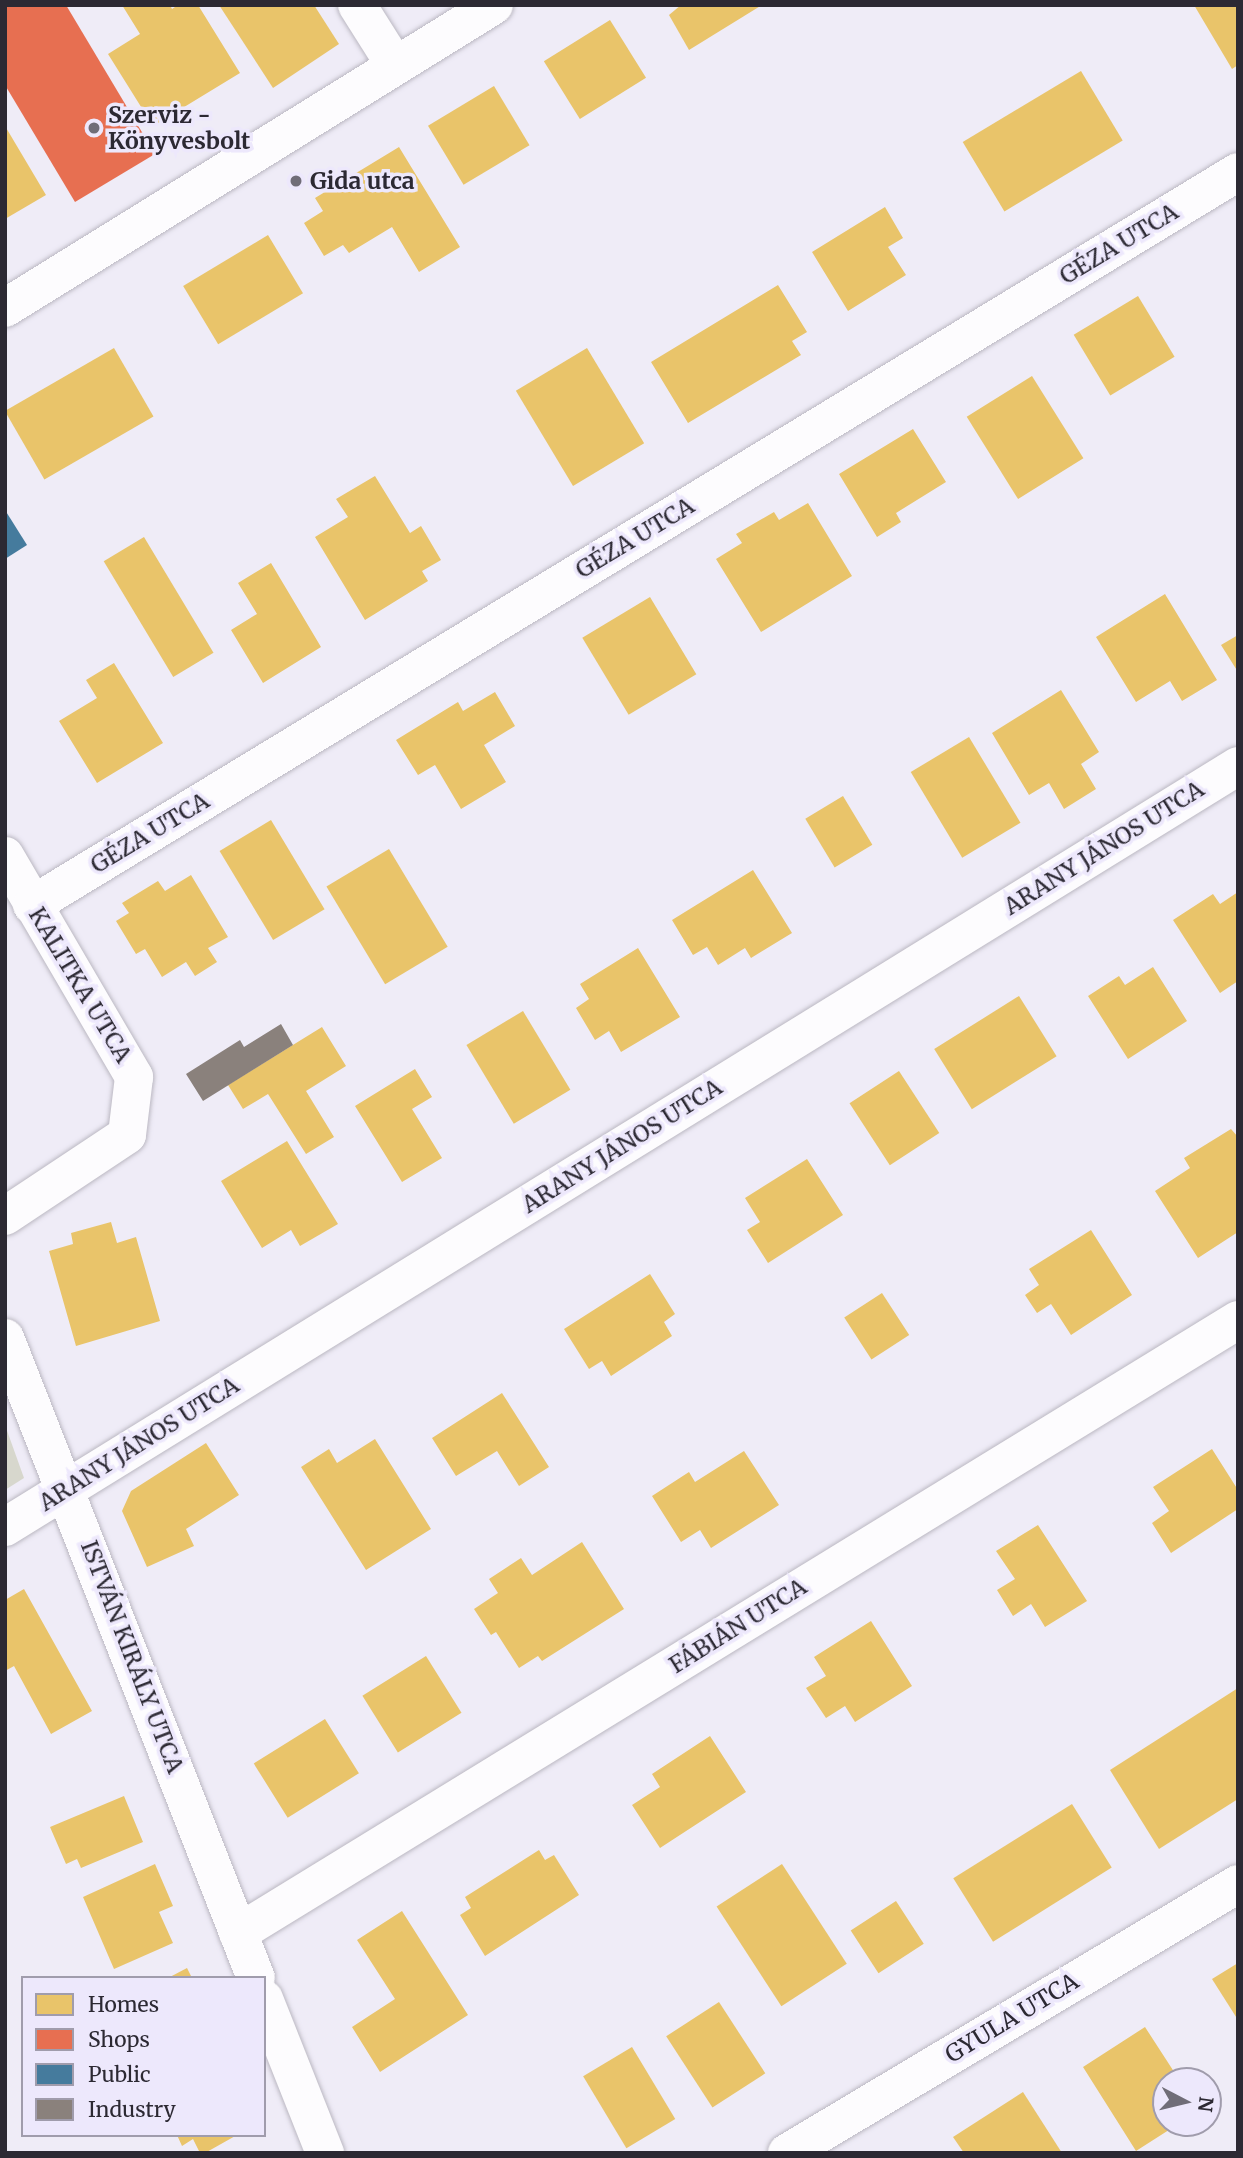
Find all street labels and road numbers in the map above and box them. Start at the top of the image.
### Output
street label: GÉZA UTCA [1055,198,1183,290]
street label: GÉZA UTCA [571,492,699,584]
street label: ARANY JÁNOS UTCA [999,775,1209,921]
street label: GÉZA UTCA [86,787,214,879]
street label: KALITKA UTCA [23,902,137,1068]
street label: ARANY JÁNOS UTCA [517,1073,727,1219]
street label: ARANY JÁNOS UTCA [34,1371,244,1517]
street label: ISTVÁN KIRÁLY UTCA [75,1537,189,1777]
street label: FÁBIÁN UTCA [664,1573,812,1679]
street label: GYULA UTCA [940,1967,1084,2069]

